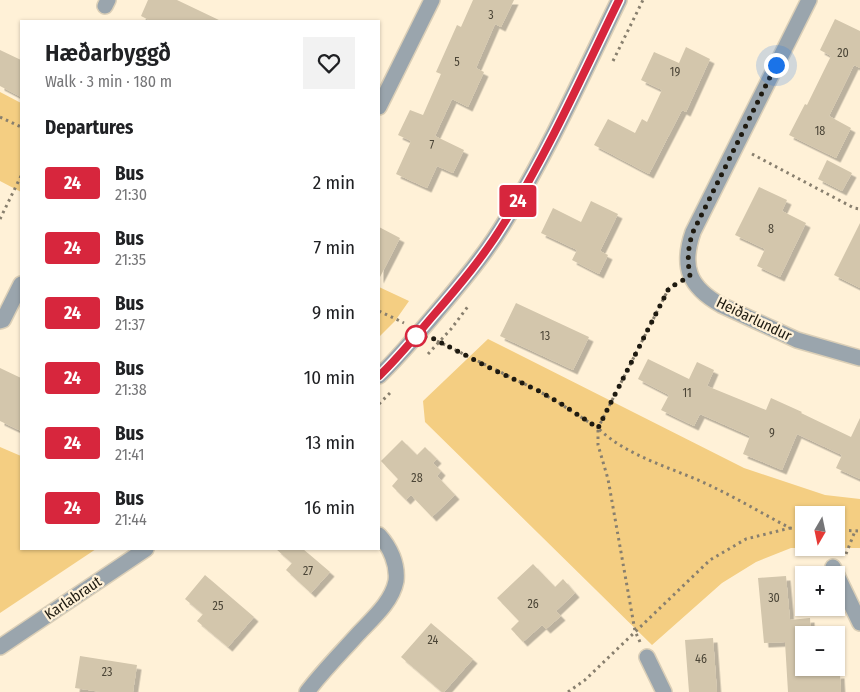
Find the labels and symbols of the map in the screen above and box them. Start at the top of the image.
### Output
house number: 3 [488,8,494,22]
house number: 20 [837,46,849,60]
your location [764,53,789,78]
house number: 5 [454,55,460,69]
house number: 19 [670,65,680,79]
house number: 18 [815,124,825,138]
house number: 7 [430,138,435,152]
line badge: 24 [496,185,540,217]
house number: 8 [768,222,774,236]
street label: Heiðarlundur [714,293,795,345]
unlabelled marker [405,325,427,347]
house number: 13 [540,329,550,343]
house number: 11 [682,386,692,400]
house number: 9 [769,426,775,440]
house number: 28 [411,471,423,485]
north arrow [795,506,845,556]
house number: 27 [303,564,313,578]
street label: Karlabraut [41,572,105,623]
house number: 30 [768,591,780,605]
house number: 26 [527,597,539,611]
house number: 25 [213,599,224,613]
house number: 24 [428,633,439,647]
house number: 46 [695,652,707,666]
house number: 23 [102,665,112,679]

